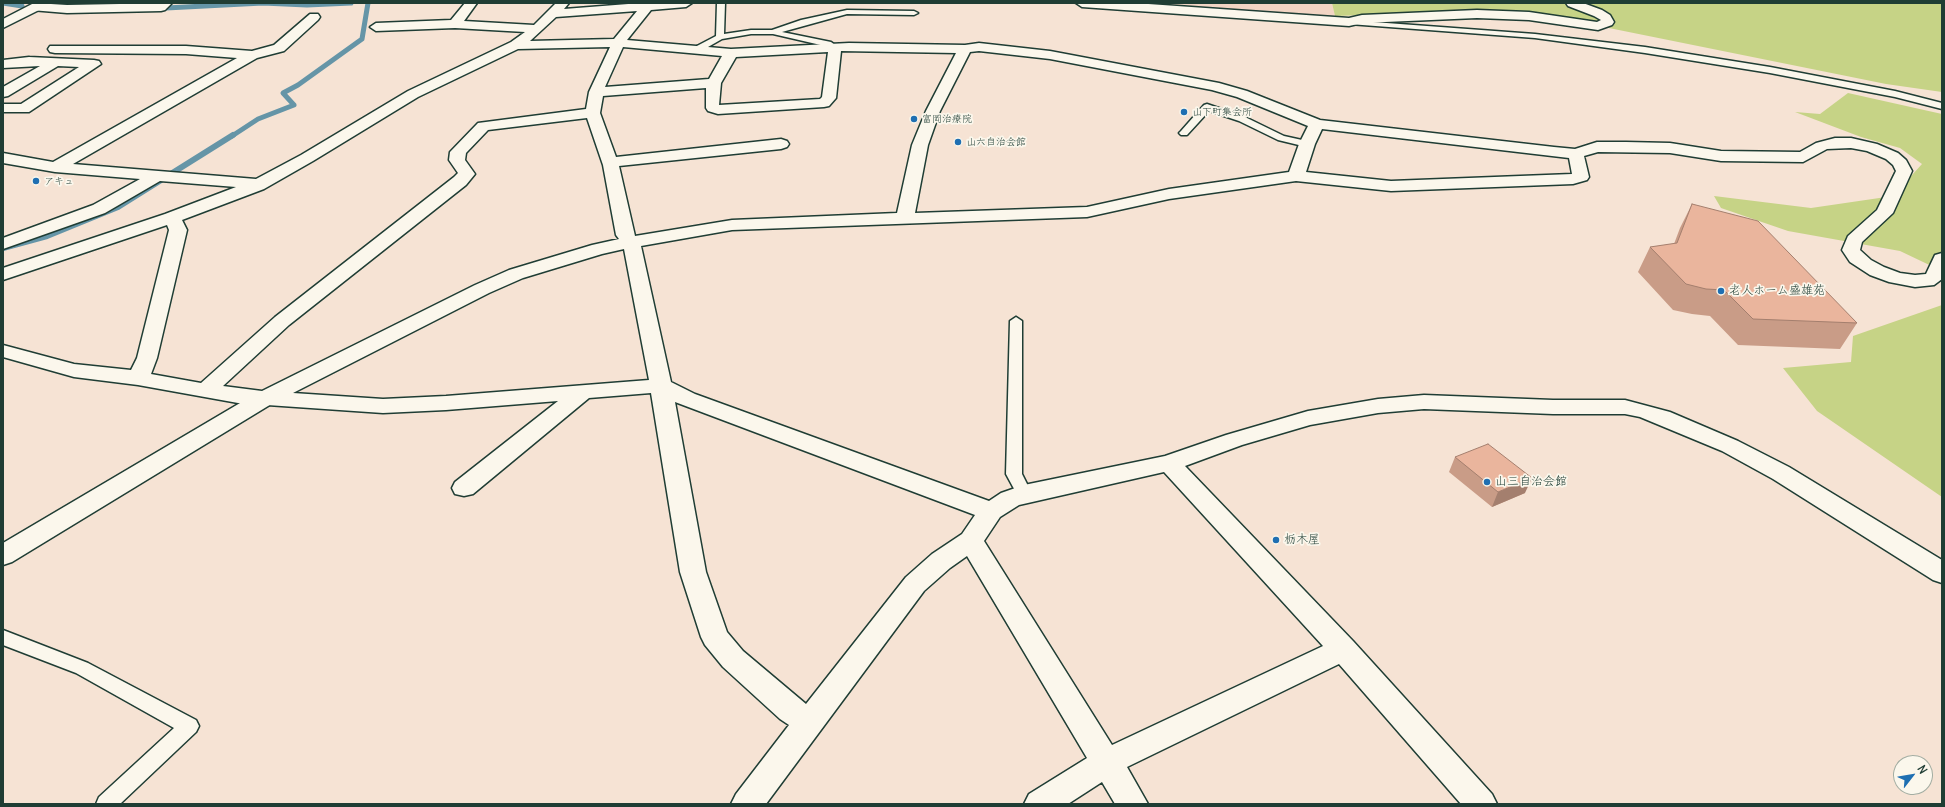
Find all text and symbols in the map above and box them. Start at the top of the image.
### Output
place label: 山下町集会所 [1192,106,1252,118]
marker: 山下町集会所 [1179,107,1189,117]
place label: 富岡治療院 [922,113,972,125]
marker: 富岡治療院 [909,114,919,124]
place label: 山六自治会館 [966,136,1026,148]
marker: 山六自治会館 [953,137,963,147]
place label: アキュ [44,175,74,187]
marker: アキュ [31,176,41,186]
place label: 老人ホーム盛雄苑 [1729,284,1825,298]
marker: 老人ホーム盛雄苑 [1716,286,1726,296]
place label: 山三自治会館 [1495,475,1567,489]
marker: 山三自治会館 [1482,477,1492,487]
place label: 栃木屋 [1284,533,1320,547]
marker: 栃木屋 [1271,535,1281,545]
north arrow [1893,755,1933,795]
text: N [1914,762,1930,776]

